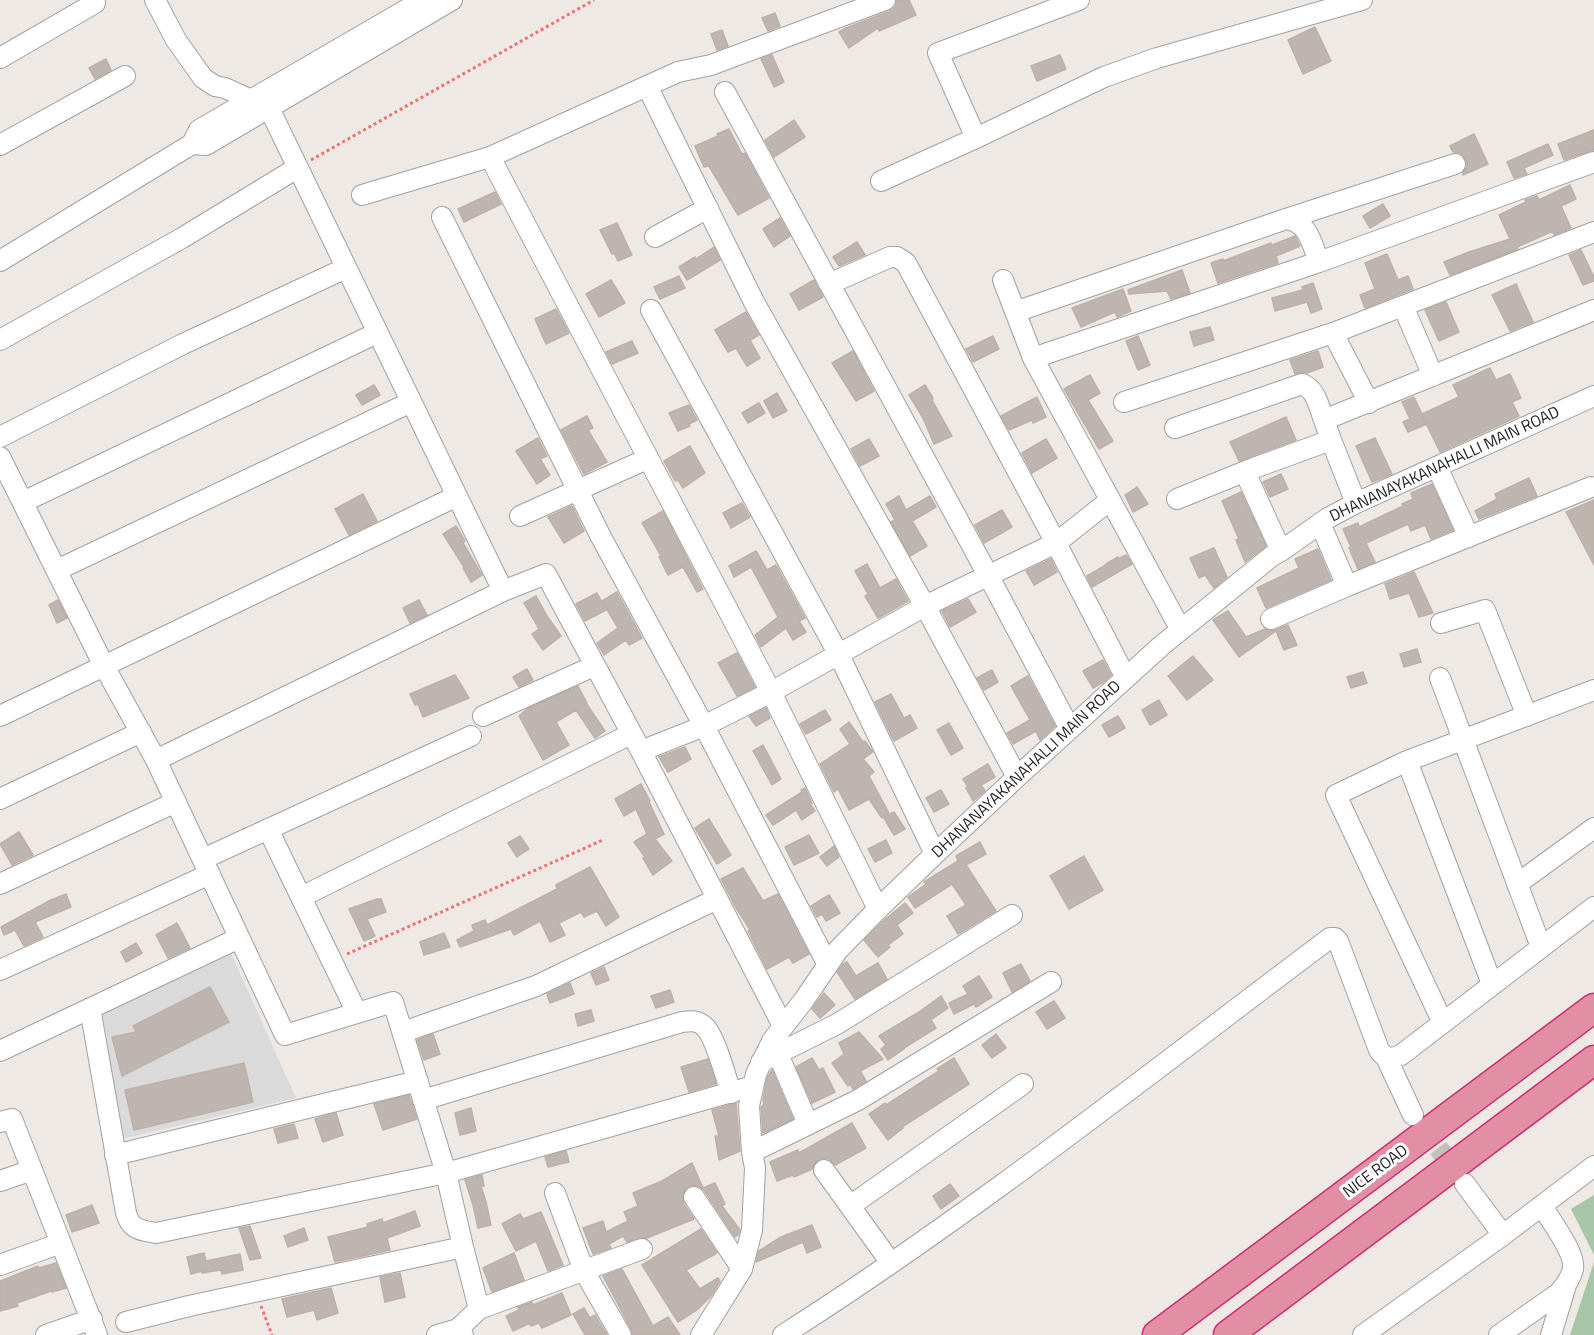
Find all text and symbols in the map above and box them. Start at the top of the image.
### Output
street label: DHANANAYAKANAHALLI MAIN ROAD [1327,403,1563,527]
street label: DHANANAYAKANAHALLI MAIN ROAD [929,677,1125,863]
street label: NICE ROAD [1340,1141,1412,1203]

